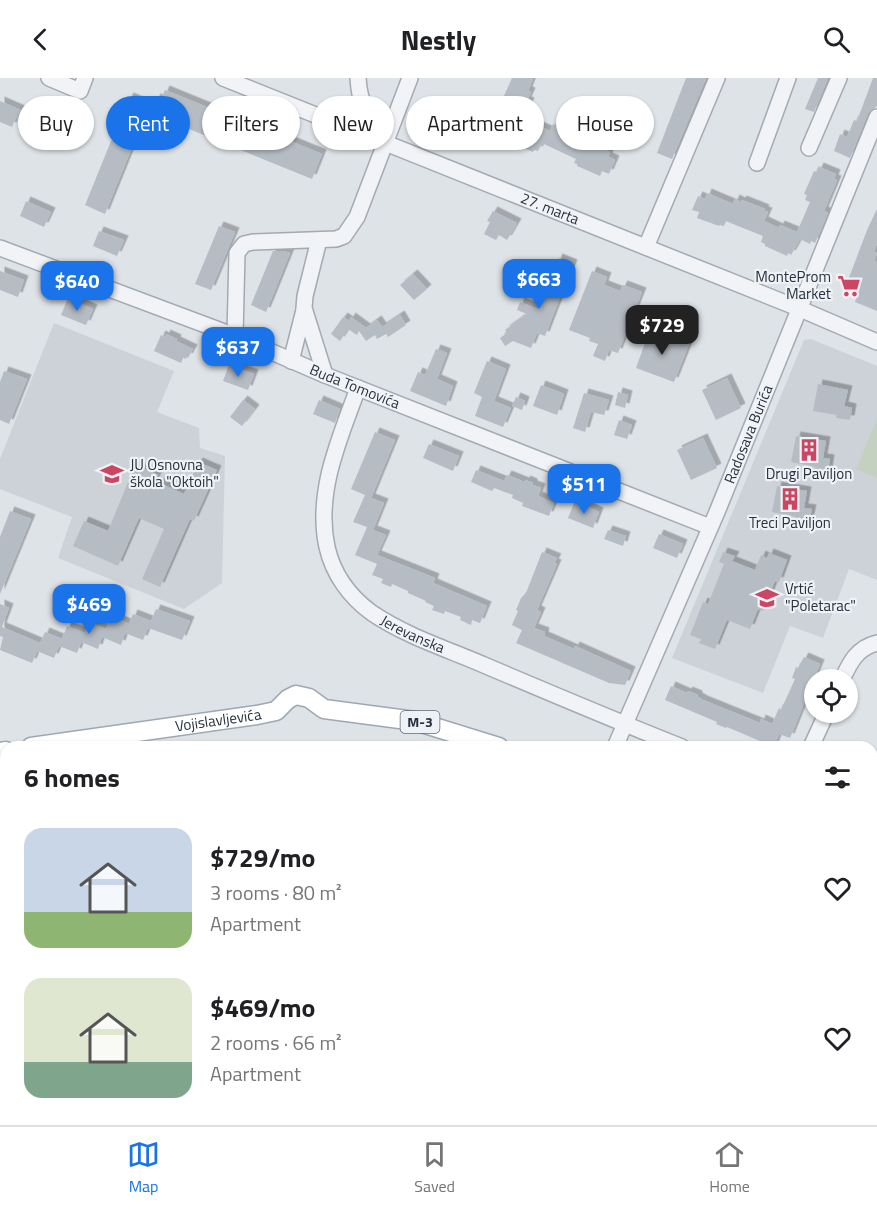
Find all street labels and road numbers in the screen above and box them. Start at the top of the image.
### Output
street label: 27. marta [517,186,583,231]
street label: Buda Tomovića [306,358,404,415]
street label: Radosava Burića [718,381,779,487]
street label: Jerevanska [376,609,449,659]
street label: Vojislavljevića [174,702,264,737]
road number: M-3 [400,711,440,733]

